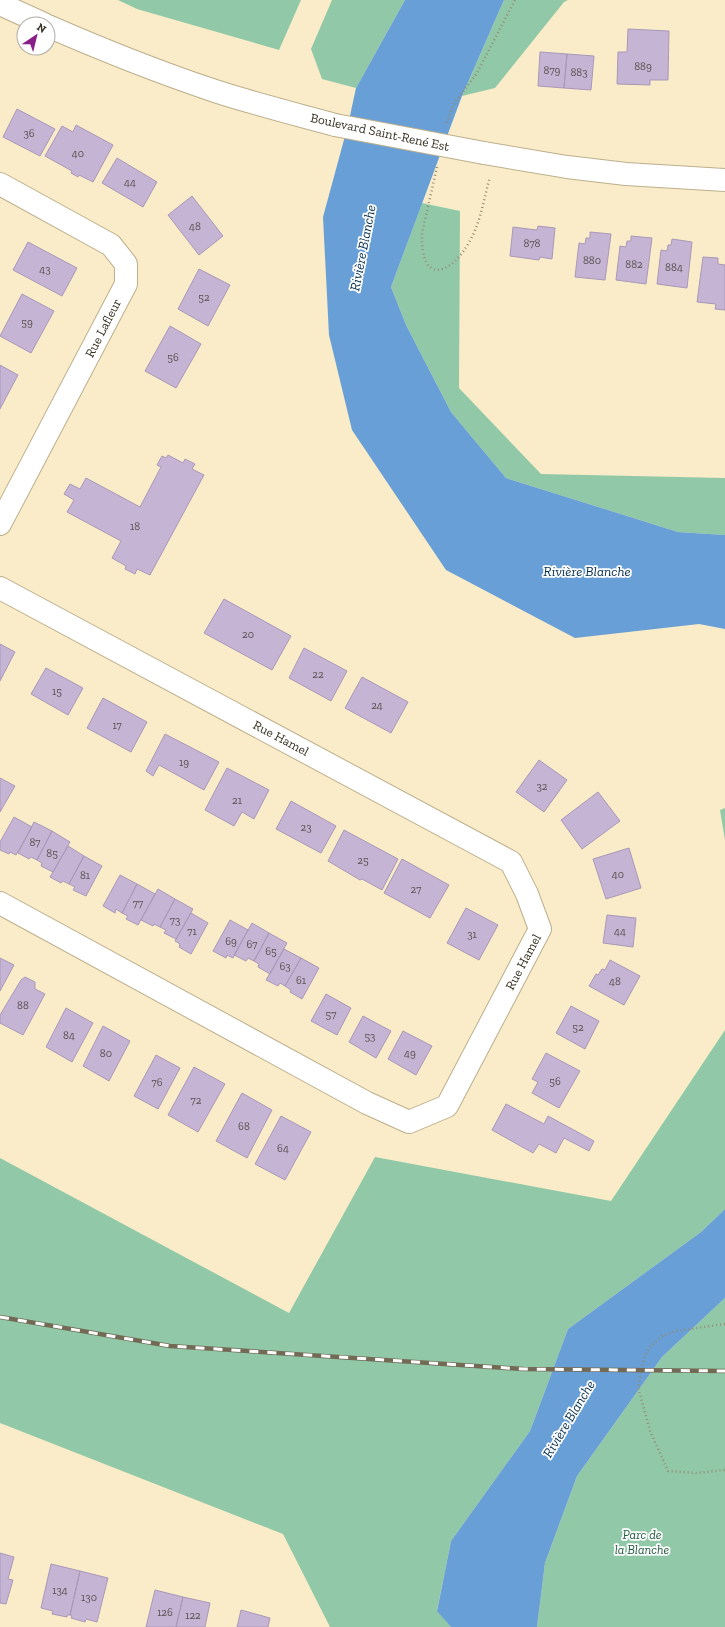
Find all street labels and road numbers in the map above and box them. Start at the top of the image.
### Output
street label: Boulevard Saint-René Est [309,110,451,154]
street label: Rue Lafleur [82,296,124,360]
street label: Rue Hamel [250,717,312,759]
street label: Rue Hamel [502,931,544,993]

